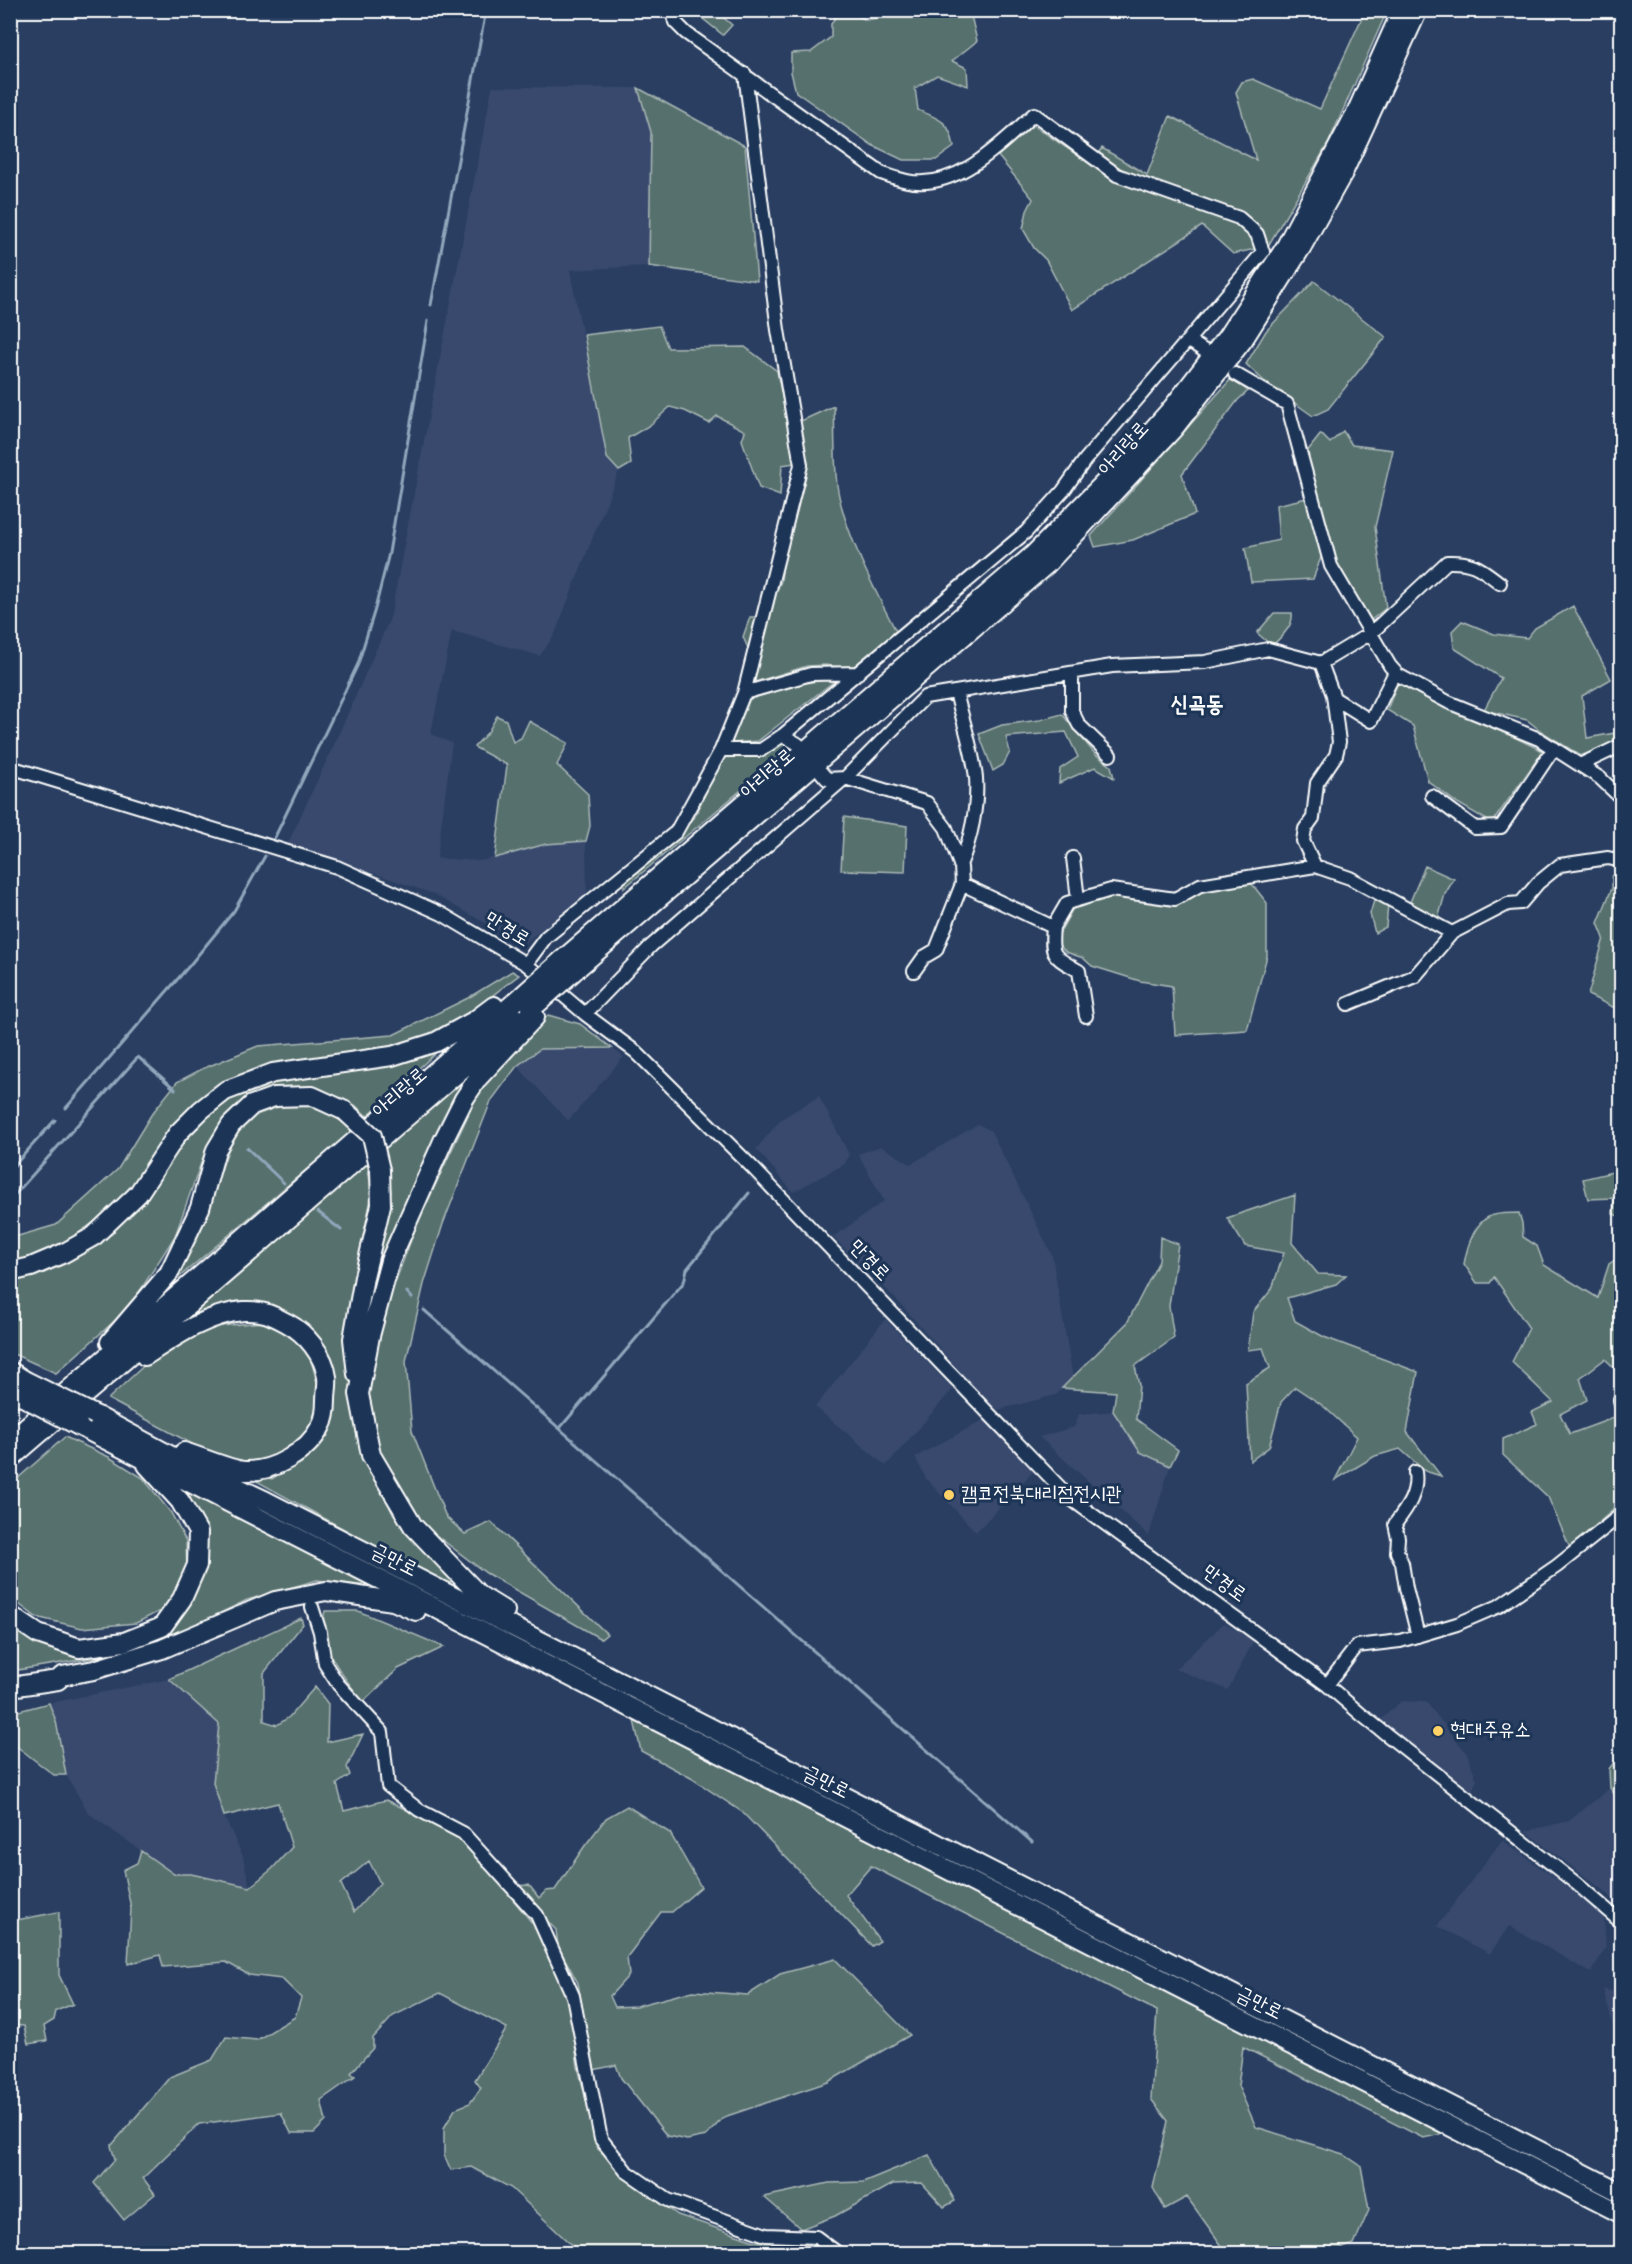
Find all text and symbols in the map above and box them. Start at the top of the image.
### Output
street label: 아리랑로 [1091,414,1157,484]
district label: 신곡동 [1170,688,1224,723]
street label: 아리랑로 [733,741,803,807]
street label: 만경로 [478,904,536,956]
street label: 아리랑로 [365,1060,435,1126]
street label: 만경로 [841,1233,897,1289]
place label: 캠코전북대리점전시관 [961,1479,1122,1511]
marker: 캠코전북대리점전시관 [942,1488,956,1502]
street label: 금만로 [365,1536,423,1586]
street label: 만경로 [1195,1557,1253,1611]
place label: 현대주유소 [1450,1715,1530,1747]
marker: 현대주유소 [1431,1724,1445,1738]
street label: 금만로 [797,1758,855,1808]
street label: 금만로 [1230,1979,1288,2029]

